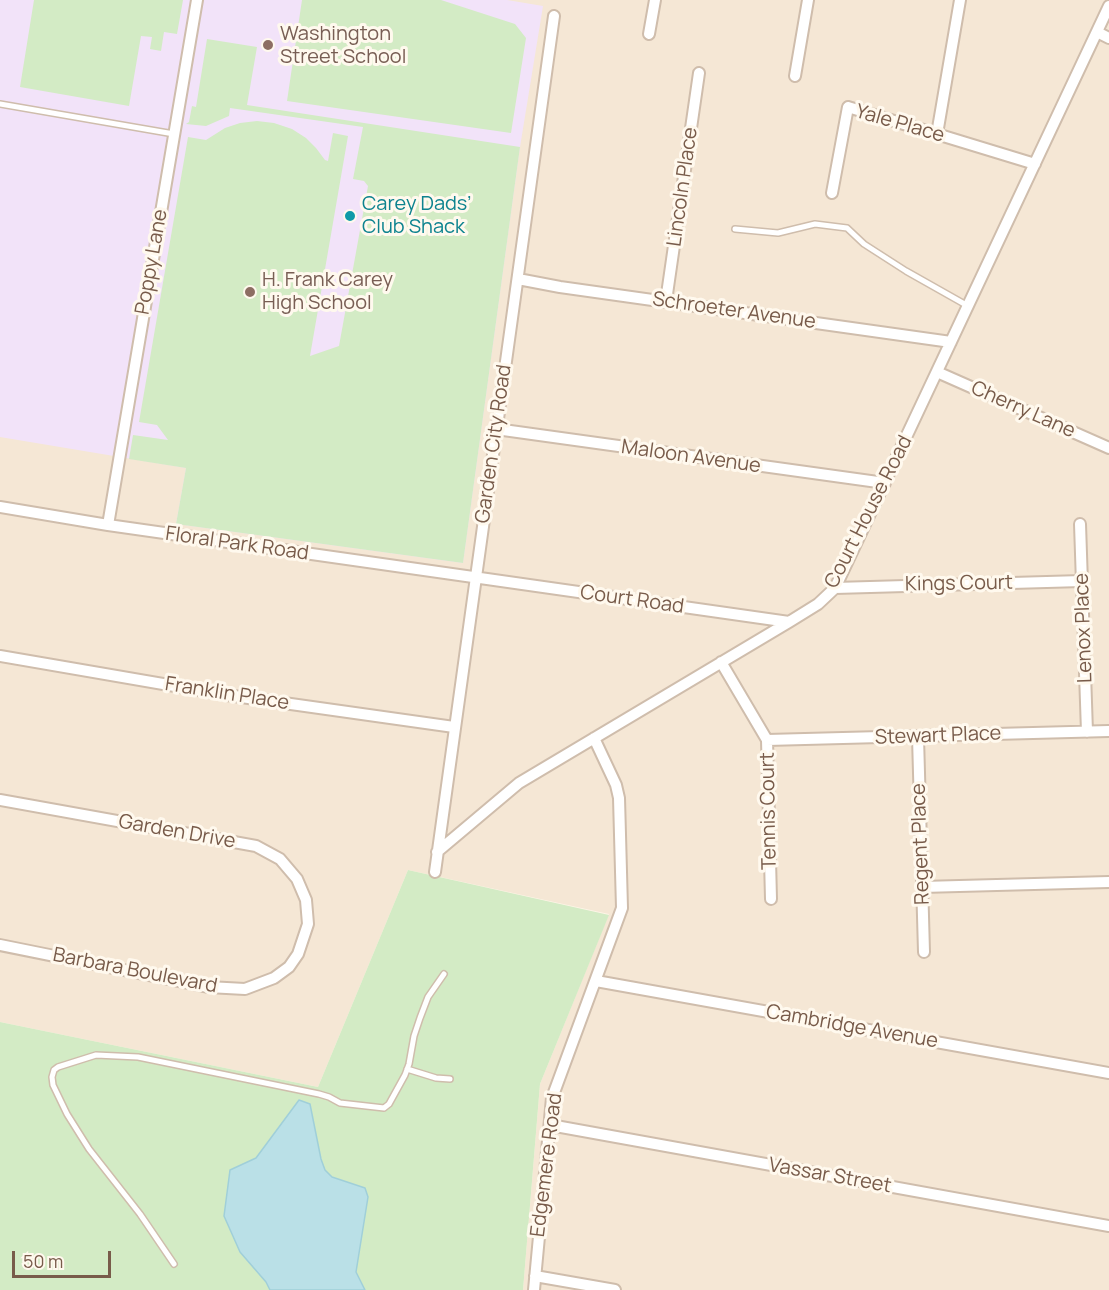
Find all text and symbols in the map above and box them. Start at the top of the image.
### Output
place label: Washington Street School [280,22,406,69]
marker: Washington Street School [261,38,275,52]
street label: Yale Place [853,100,947,148]
street label: Lincoln Place [663,126,703,248]
place label: Carey Dads’ Club Shack [362,192,471,239]
street label: Poppy Lane [131,207,173,317]
marker: Carey Dads’ Club Shack [343,209,357,223]
place label: H. Frank Carey High School [262,268,393,315]
marker: H. Frank Carey High School [243,285,257,299]
street label: Schroeter Avenue [651,288,817,334]
street label: Garden City Road [471,363,517,525]
street label: Cherry Lane [967,376,1079,444]
street label: Court House Road [820,432,918,592]
street label: Maloon Avenue [620,435,762,479]
street label: Floral Park Road [164,522,310,566]
street label: Kings Court [905,571,1013,597]
street label: Lenox Place [1070,573,1098,683]
street label: Court Road [579,581,685,619]
street label: Franklin Place [163,672,291,716]
street label: Stewart Place [874,722,1002,750]
street label: Tennis Court [756,752,782,870]
street label: Regent Place [907,783,935,905]
street label: Garden Drive [117,810,237,854]
street label: Barbara Boulevard [51,943,219,999]
street label: Cambridge Avenue [764,1000,940,1054]
street label: Edgemere Road [526,1091,568,1239]
street label: Vassar Street [767,1153,893,1199]
scale bar [15,1239,114,1277]
text: 50 m [23,1249,63,1273]

